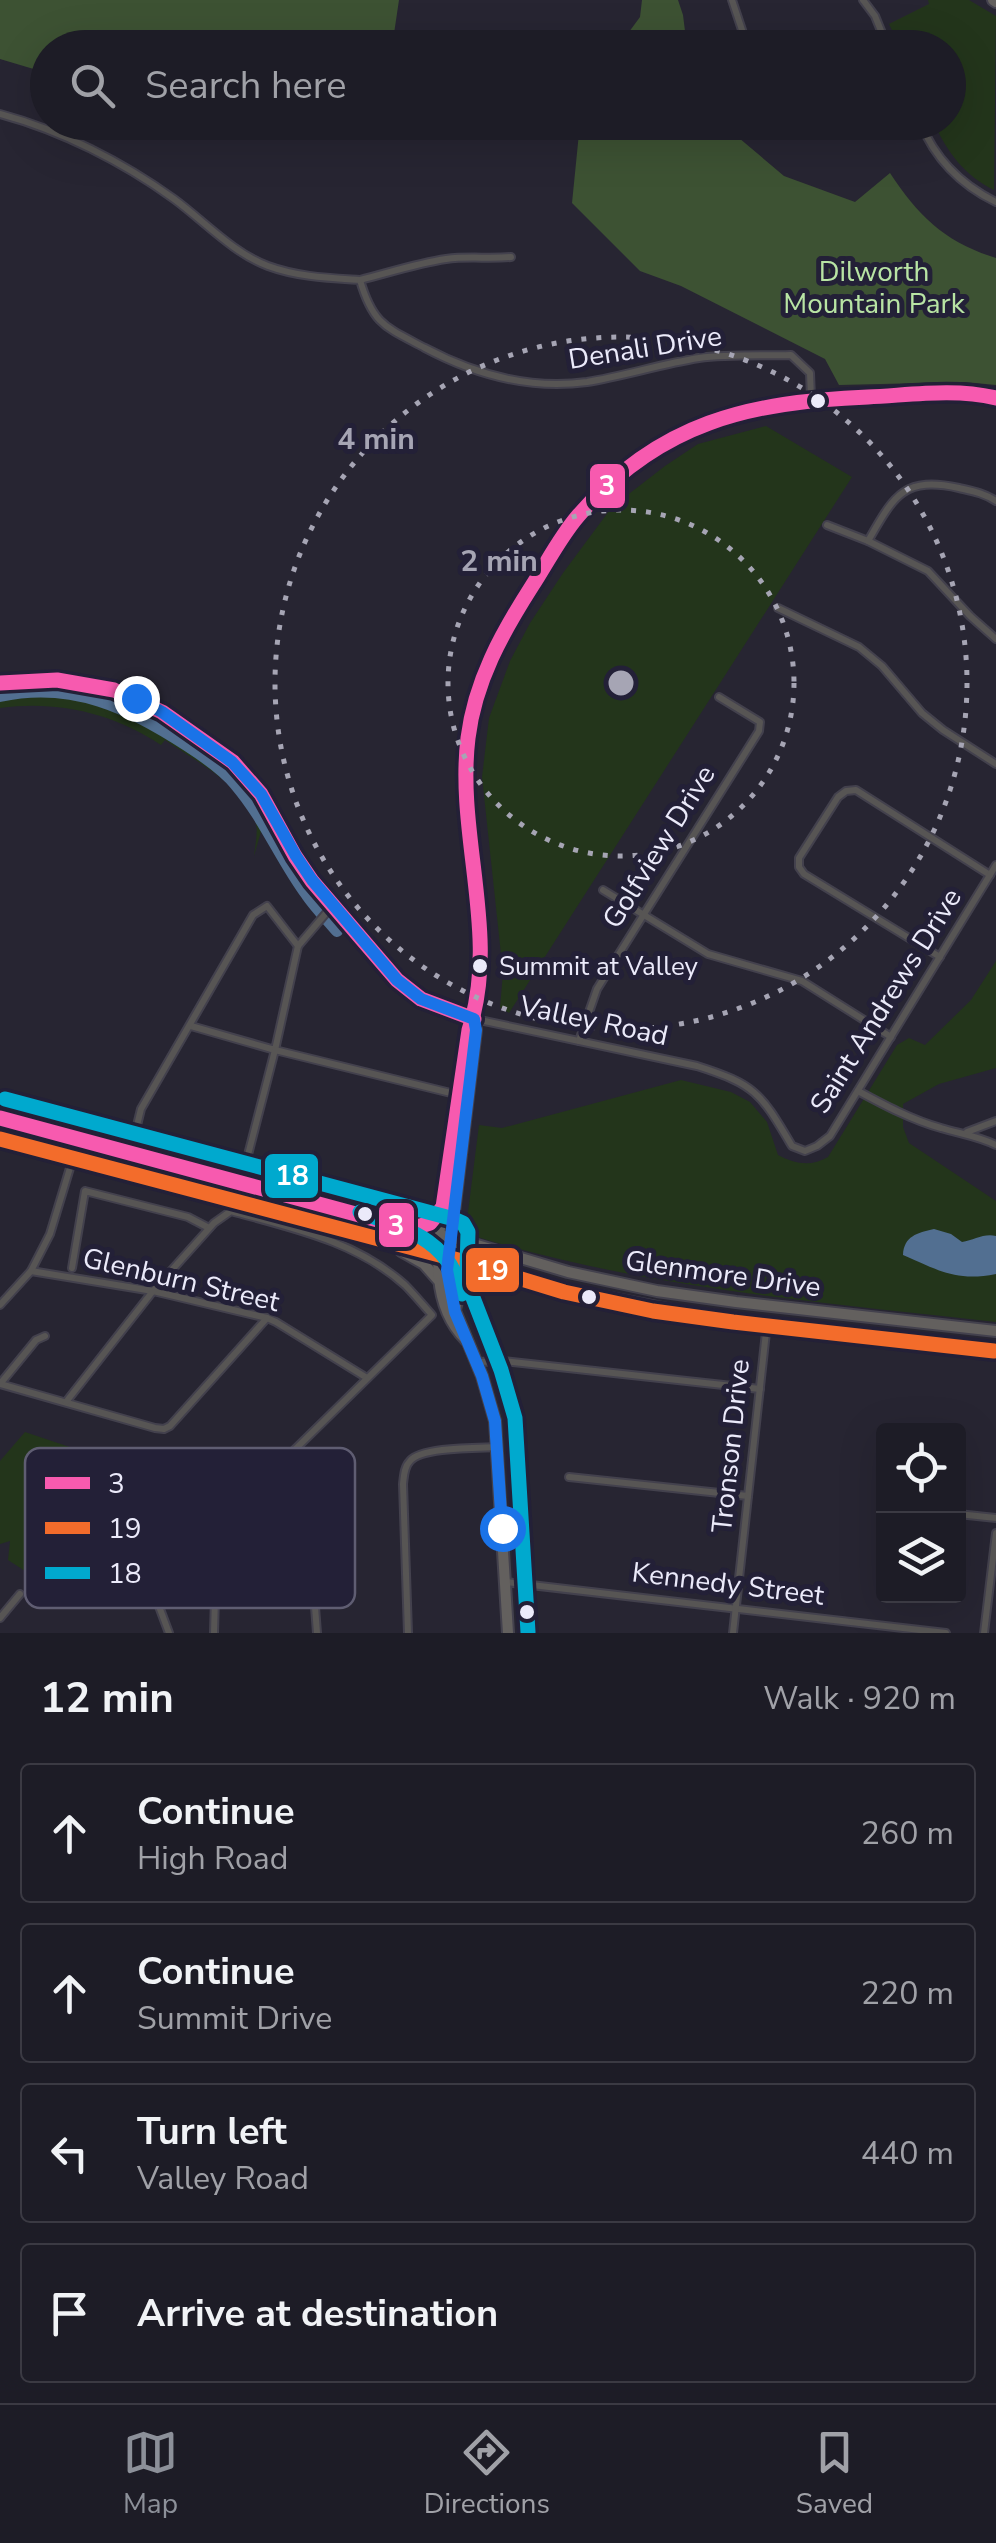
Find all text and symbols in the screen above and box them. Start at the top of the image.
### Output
search box [30,30,966,140]
icon: search [65,58,120,113]
text: Search here [145,60,346,111]
park label: Dilworth Mountain Park [783,253,966,323]
street label: Denali Drive [566,317,724,379]
unlabelled marker [808,391,828,411]
text: 4 min [337,419,415,460]
line badge: 3 [588,462,627,510]
text: 3 [599,467,615,505]
text: 2 min [460,541,538,582]
centre of rings [603,665,639,701]
route end [114,676,160,722]
street label: Golfview Drive [594,758,724,936]
street label: Saint Andrews Drive [801,881,971,1121]
place label: Summit at Valley [499,949,699,984]
marker: Summit at Valley [470,956,490,976]
street label: Valley Road [516,987,672,1055]
line badge: 18 [263,1152,320,1200]
text: 18 [275,1157,309,1195]
line badge: 3 [377,1201,416,1249]
unlabelled marker [355,1204,375,1224]
text: 3 [388,1207,404,1245]
street label: Glenburn Street [79,1239,283,1321]
street label: Glenmore Drive [623,1241,823,1307]
line badge: 19 [464,1246,521,1294]
text: 19 [475,1252,509,1290]
unlabelled marker [579,1287,599,1307]
street label: Tronson Drive [703,1357,759,1535]
map controls [876,1423,966,1603]
button: locate [876,1423,966,1513]
legend [25,1448,355,1608]
text: 3 [108,1465,125,1503]
route start [480,1506,526,1552]
text: 19 [108,1510,142,1548]
button: layers [876,1513,966,1603]
street label: Kennedy Street [630,1553,826,1615]
text: 18 [108,1555,142,1593]
unlabelled marker [517,1602,537,1622]
text: 12 min [40,1670,174,1727]
text: Walk · 920 m [763,1677,956,1720]
text: Continue [137,1786,295,1837]
icon: ahead [42,1806,97,1861]
text: 260 m [861,1812,954,1855]
text: High Road [137,1837,288,1880]
text: Continue [137,1946,295,1997]
icon: ahead [42,1966,97,2021]
text: 220 m [861,1972,954,2015]
text: Summit Drive [137,1997,332,2040]
text: Turn left [137,2106,287,2157]
icon: left [42,2126,97,2181]
text: 440 m [861,2132,954,2175]
text: Valley Road [137,2157,309,2200]
icon: arrive [42,2286,97,2341]
text: Arrive at destination [137,2288,498,2339]
tab: Map [123,2425,178,2523]
tab: Directions [424,2425,550,2523]
tab: Saved [796,2425,873,2523]

